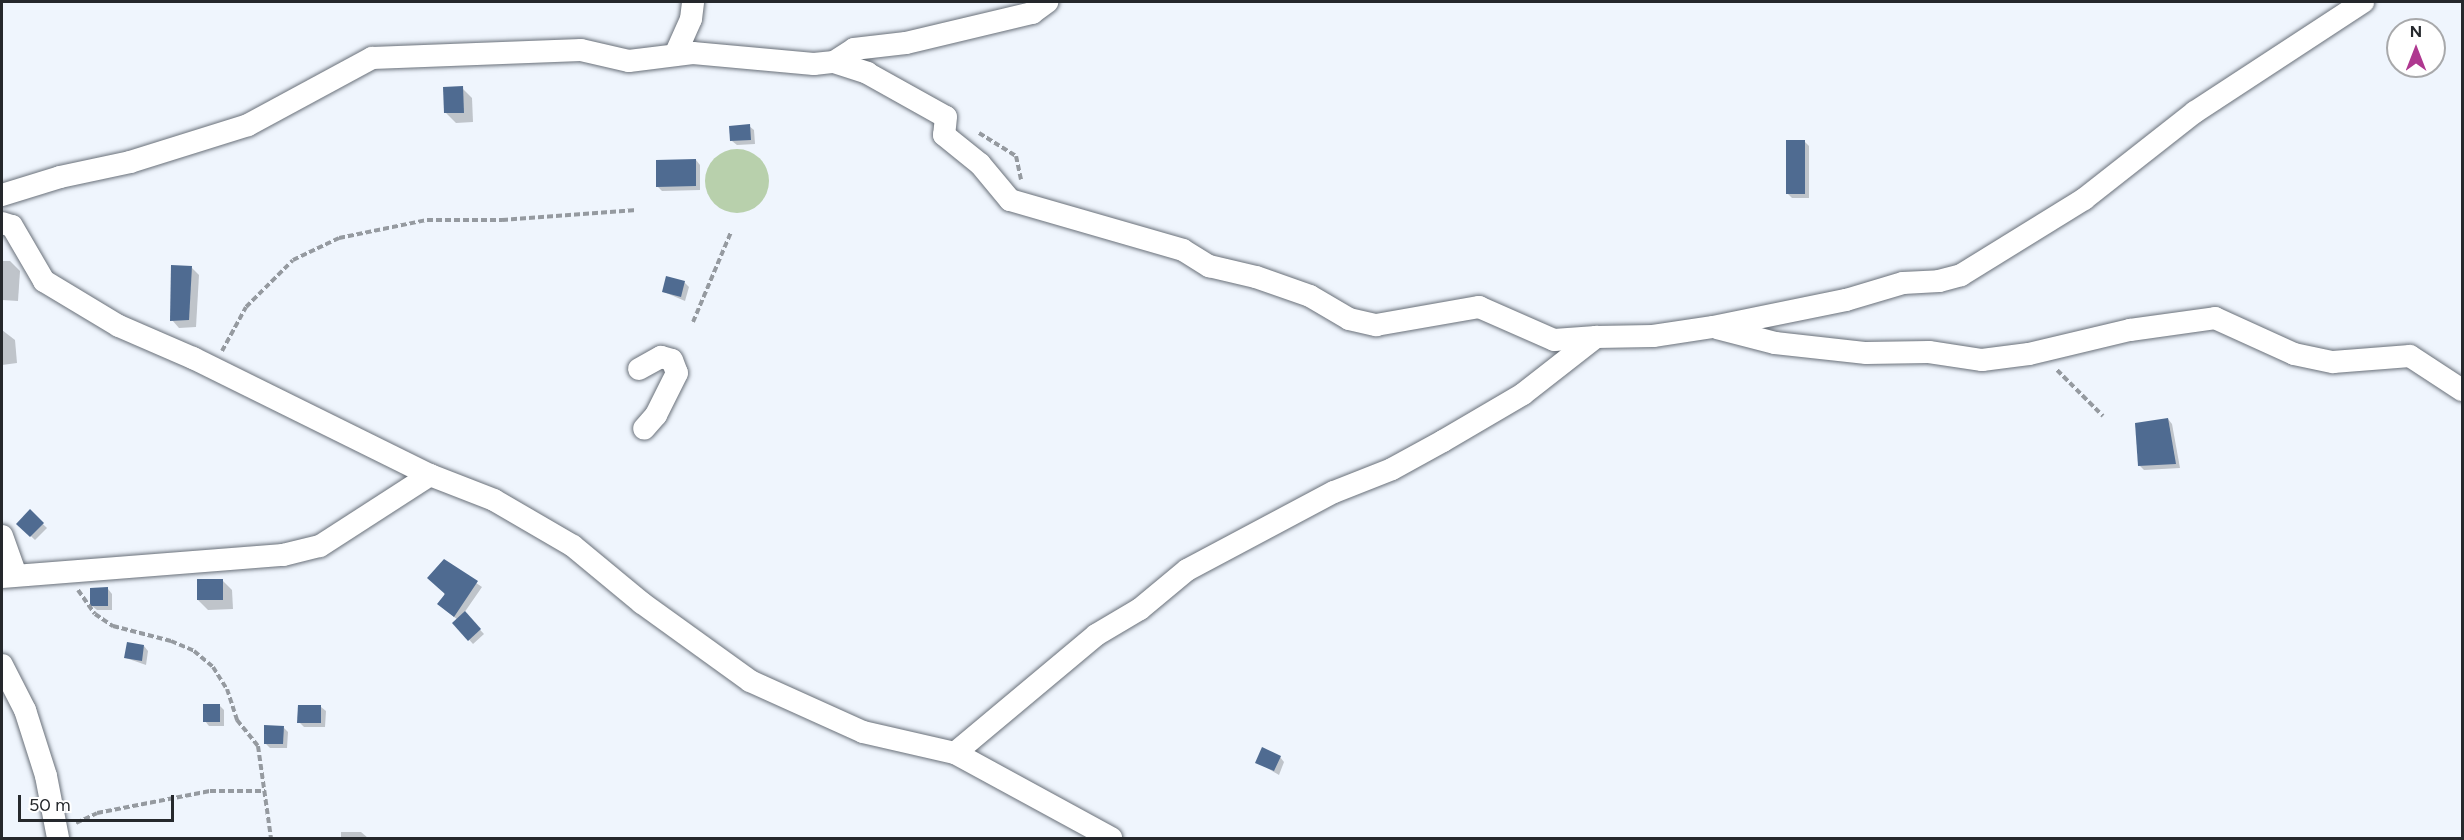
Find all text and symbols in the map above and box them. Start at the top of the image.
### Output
north arrow [2386,18,2446,78]
text: N [2410,22,2422,41]
scale bar [21,783,177,821]
text: 50 m [29,794,71,816]

